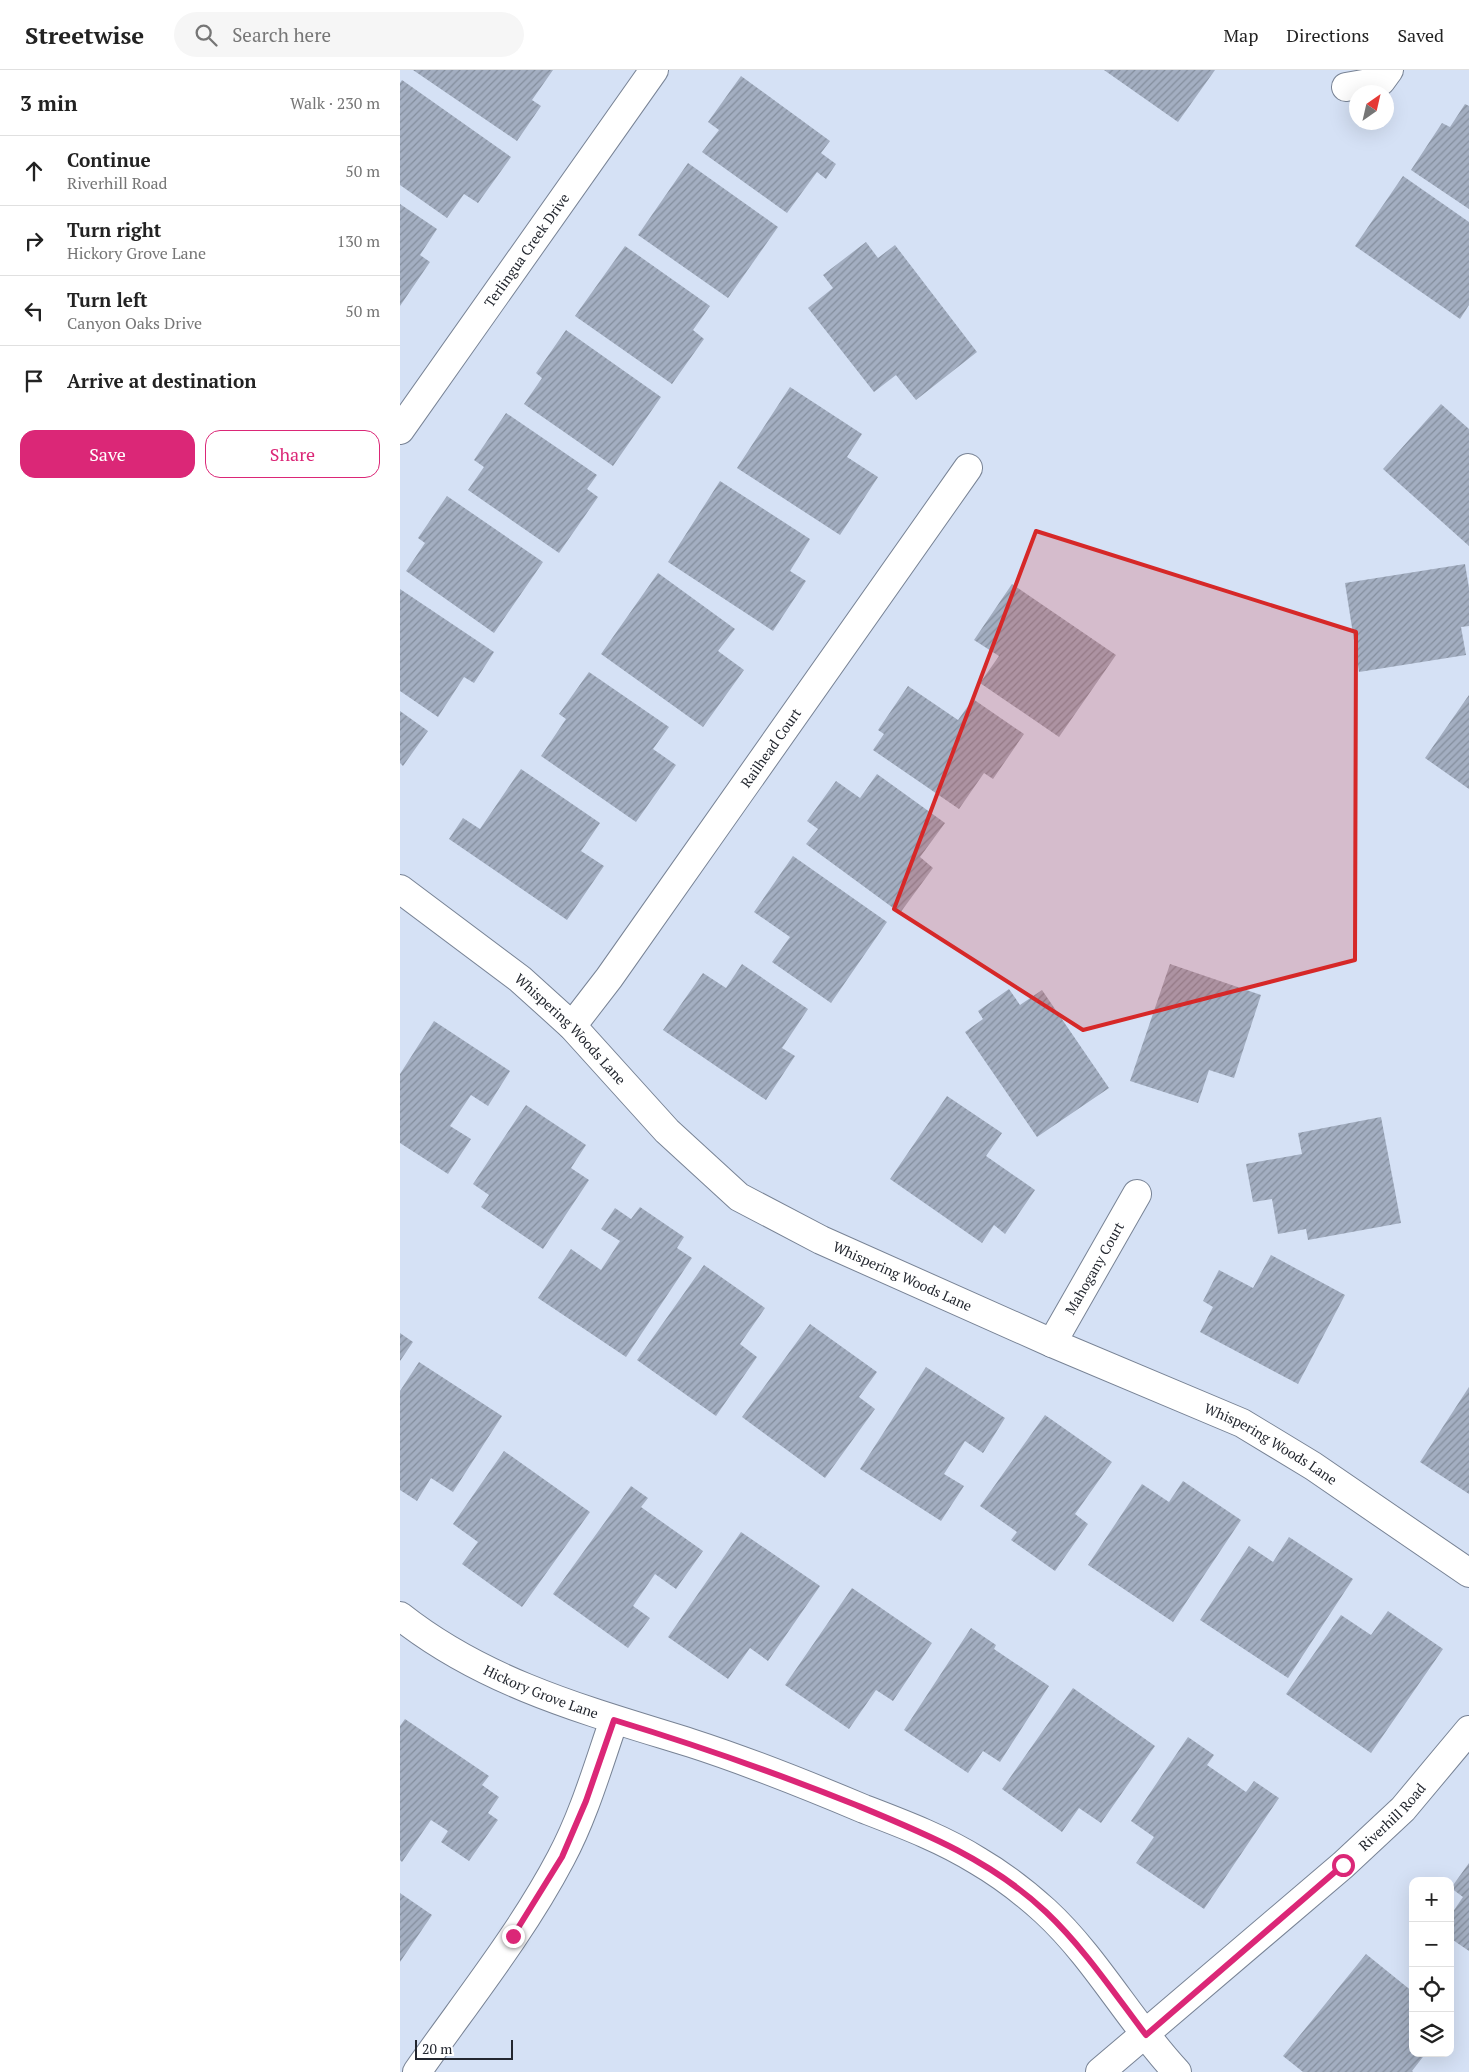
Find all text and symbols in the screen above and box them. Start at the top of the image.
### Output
search box [174,12,524,57]
text: Streetwise [25,19,144,51]
icon: search [192,21,220,49]
text: Search here [232,22,331,47]
text: Map [1223,23,1258,47]
text: Directions [1286,23,1369,47]
text: Saved [1397,23,1444,47]
north arrow [1349,85,1394,130]
text: 3 min [20,89,77,117]
text: Walk · 230 m [290,92,380,114]
text: Continue [67,147,151,172]
icon: ahead [20,157,48,185]
text: 50 m [345,160,380,182]
text: Riverhill Road [67,172,167,194]
street label: Terlingua Creek Drive [480,189,573,311]
text: Turn right [67,217,161,242]
icon: right [20,227,48,255]
text: 130 m [337,230,380,252]
text: Hickory Grove Lane [67,242,206,264]
text: Turn left [67,287,148,312]
icon: left [20,297,48,325]
text: 50 m [345,300,380,322]
text: Canyon Oaks Drive [67,312,202,334]
icon: arrive [20,367,48,395]
text: Arrive at destination [67,368,256,393]
button: Save [20,430,195,478]
button: Share [205,430,380,478]
street label: Railhead Court [736,703,806,791]
street label: Whispering Woods Lane [511,969,630,1088]
street label: Mahogany Court [1060,1218,1128,1318]
street label: Whispering Woods Lane [830,1237,975,1315]
street label: Whispering Woods Lane [1201,1398,1341,1489]
street label: Hickory Grove Lane [481,1660,601,1722]
street label: Riverhill Road [1354,1779,1430,1855]
route start [1332,1854,1355,1877]
map controls [1409,1877,1454,2057]
button: + [1409,1877,1454,1922]
button: − [1409,1922,1454,1967]
route end [502,1925,525,1948]
button: locate [1409,1967,1454,2012]
button: layers [1409,2012,1454,2057]
scale bar [415,2037,512,2060]
text: 20 m [422,2039,452,2058]

